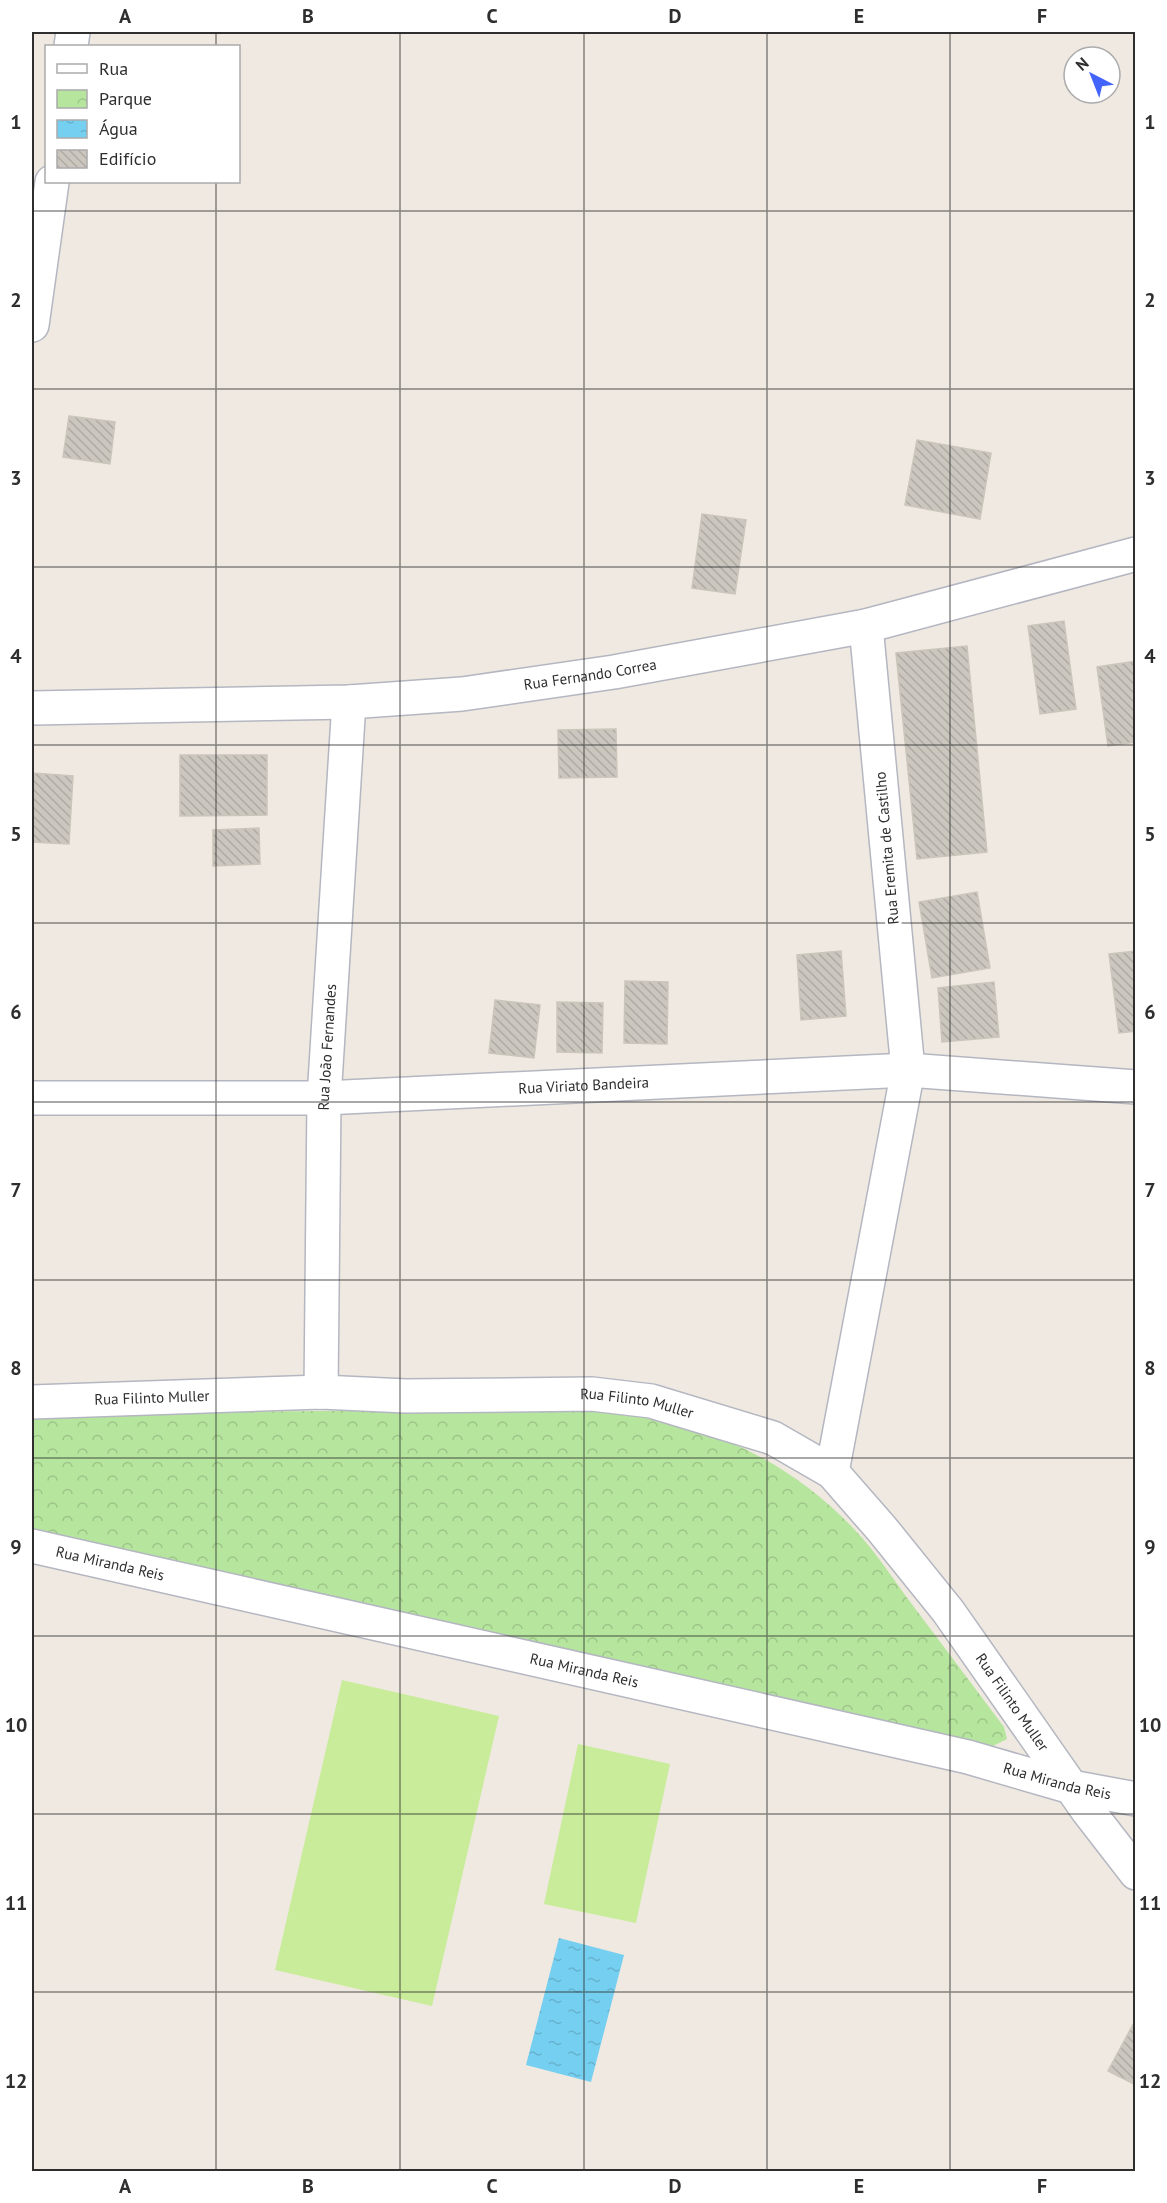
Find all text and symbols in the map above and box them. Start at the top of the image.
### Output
text: A [119,3,132,29]
text: B [302,3,314,29]
text: C [486,3,498,29]
text: D [669,3,682,29]
text: E [854,3,864,29]
text: F [1037,3,1047,29]
legend [45,45,240,183]
north arrow [1062,45,1122,105]
text: N [1071,53,1093,75]
text: Rua [99,57,128,80]
text: Parque [99,87,152,110]
text: 1 [10,109,22,135]
text: 1 [1144,109,1156,135]
text: Água [99,117,138,140]
text: Edifício [99,147,156,170]
text: 2 [10,287,22,313]
text: 2 [1144,287,1156,313]
text: 3 [10,465,22,491]
text: 3 [1144,465,1156,491]
text: 4 [10,643,22,669]
text: 4 [1144,643,1156,669]
street label: Rua Fernando Correa [522,654,658,694]
street label: Rua Eremita de Castilho [870,771,903,925]
text: 5 [10,821,22,847]
text: 5 [1144,821,1156,847]
street label: Rua João Fernandes [314,983,340,1110]
text: 6 [10,999,22,1025]
text: 6 [1144,999,1156,1025]
street label: Rua Viriato Bandeira [518,1072,649,1098]
text: 7 [10,1177,22,1203]
text: 7 [1144,1177,1156,1203]
text: 8 [10,1355,22,1381]
text: 8 [1144,1355,1156,1381]
street label: Rua Filinto Muller [580,1384,696,1422]
street label: Rua Filinto Muller [94,1386,210,1409]
text: 9 [10,1534,22,1560]
text: 9 [1144,1534,1156,1560]
street label: Rua Miranda Reis [54,1542,166,1585]
street label: Rua Miranda Reis [528,1649,640,1691]
street label: Rua Filinto Muller [972,1650,1053,1755]
text: 10 [5,1712,27,1738]
text: 10 [1139,1712,1161,1738]
street label: Rua Miranda Reis [1001,1758,1113,1803]
text: 11 [5,1890,27,1916]
text: 11 [1139,1890,1161,1916]
text: 12 [5,2068,27,2094]
text: 12 [1139,2068,1161,2094]
text: A [119,2173,132,2199]
text: B [302,2173,314,2199]
text: C [486,2173,498,2199]
text: D [669,2173,682,2199]
text: E [854,2173,864,2199]
text: F [1037,2173,1047,2199]

